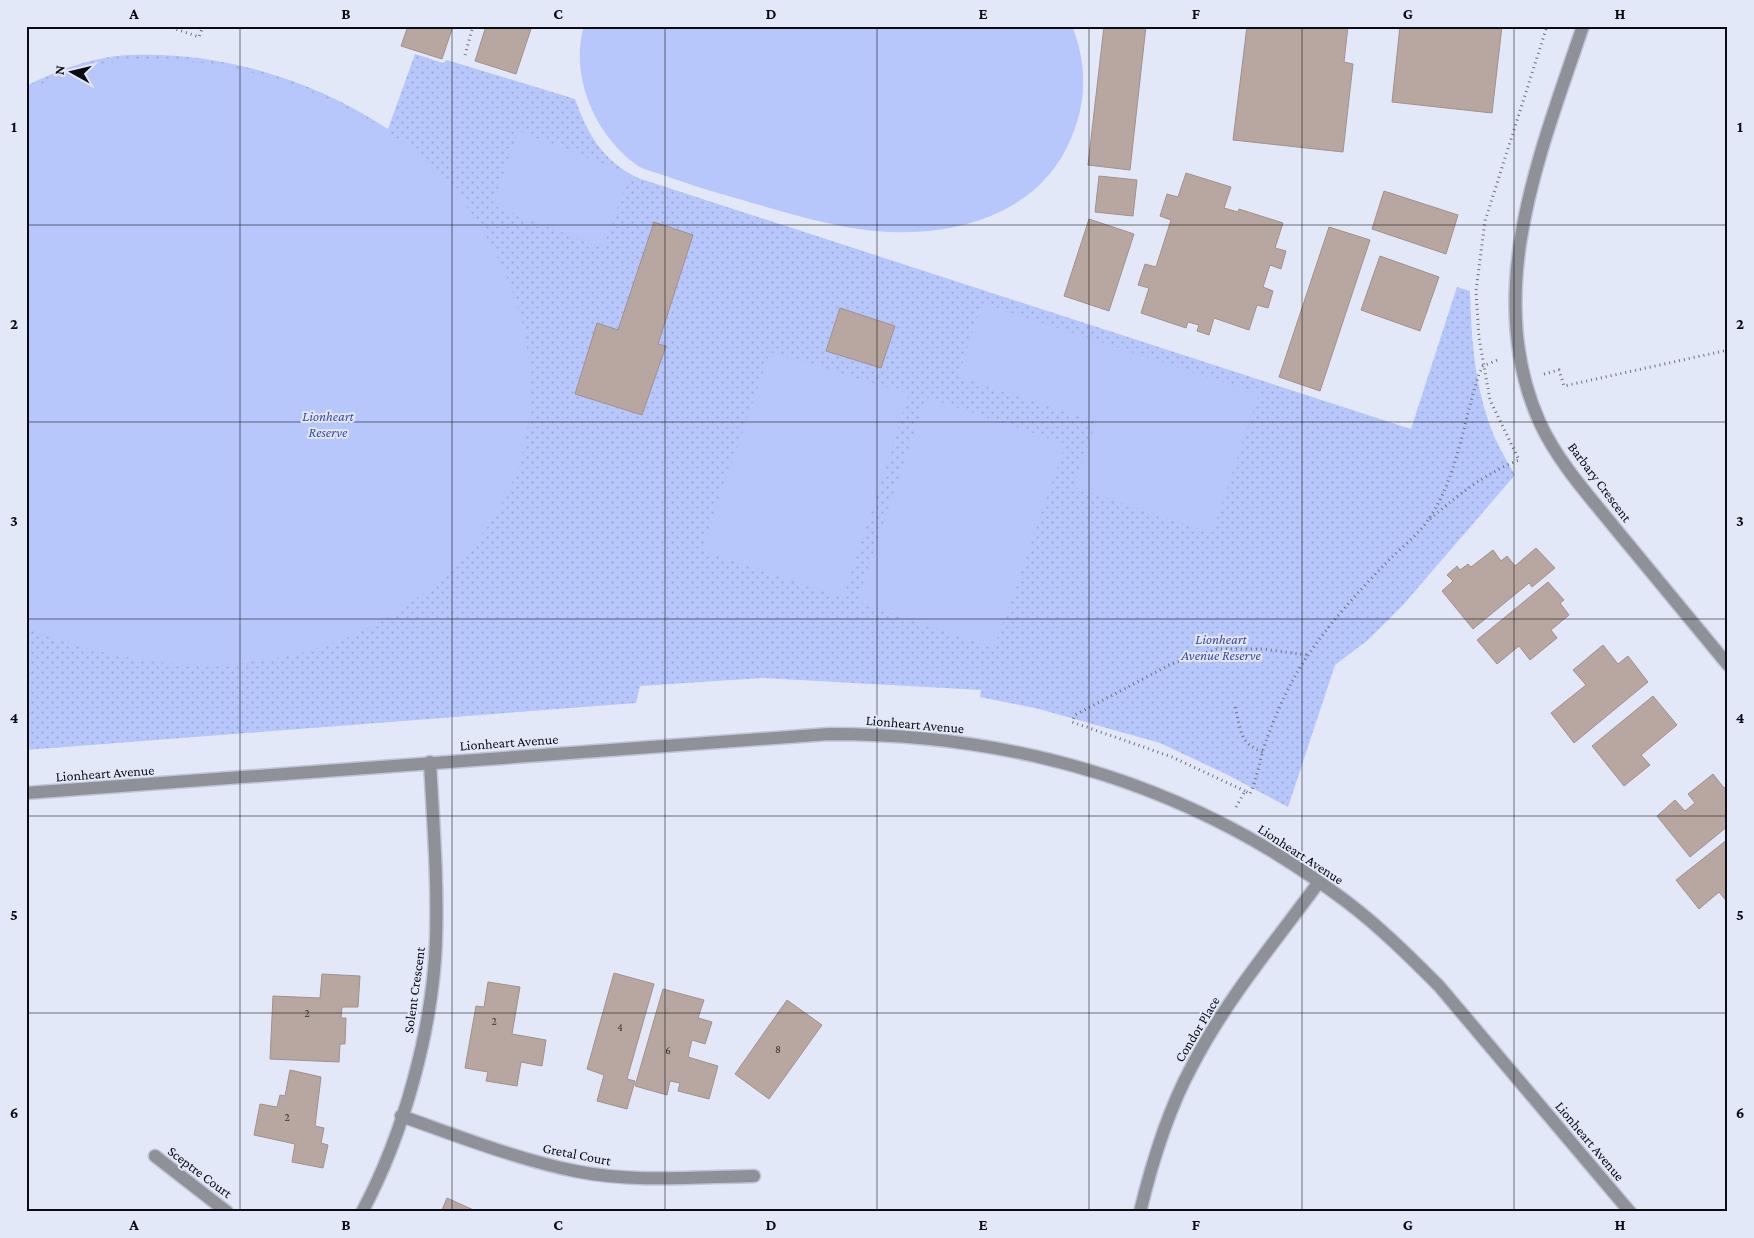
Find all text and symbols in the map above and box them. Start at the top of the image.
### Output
text: A [128,5,139,22]
text: B [341,5,351,22]
text: C [553,5,563,22]
text: D [765,5,777,22]
text: E [978,5,988,22]
text: F [1192,5,1201,22]
text: G [1403,5,1413,22]
text: H [1615,5,1626,22]
north arrow [48,48,98,98]
text: N [51,64,68,76]
text: 1 [11,118,17,135]
text: 1 [1737,118,1743,135]
text: 2 [10,315,18,332]
text: 2 [1736,315,1744,332]
park label: Lionheart Reserve [302,408,355,440]
street label: Barbary Crescent [1565,439,1635,525]
text: 3 [10,512,18,529]
text: 3 [1736,512,1744,529]
park label: Lionheart Avenue Reserve [1180,631,1262,663]
text: 4 [10,709,19,726]
text: 4 [1736,709,1745,726]
street label: Lionheart Avenue [865,712,965,736]
street label: Lionheart Avenue [459,731,559,753]
street label: Lionheart Avenue [55,762,155,784]
street label: Lionheart Avenue [1255,820,1347,888]
text: 5 [10,906,18,923]
text: 5 [1736,906,1744,923]
street label: Solent Crescent [400,946,428,1034]
street label: Condor Place [1171,993,1223,1065]
house number: 2 [304,1007,310,1019]
house number: 2 [491,1015,497,1027]
house number: 4 [617,1021,623,1033]
house number: 8 [775,1043,781,1055]
house number: 6 [665,1044,671,1056]
street label: Lionheart Avenue [1552,1098,1628,1184]
text: 6 [10,1104,18,1121]
text: 6 [1736,1104,1744,1121]
house number: 2 [284,1111,290,1123]
street label: Gretal Court [542,1140,613,1169]
street label: Sceptre Court [165,1143,235,1201]
text: A [128,1216,139,1233]
text: B [341,1216,351,1233]
text: C [553,1216,563,1233]
text: D [765,1216,777,1233]
text: E [978,1216,988,1233]
text: F [1192,1216,1201,1233]
text: G [1403,1216,1413,1233]
text: H [1615,1216,1626,1233]

